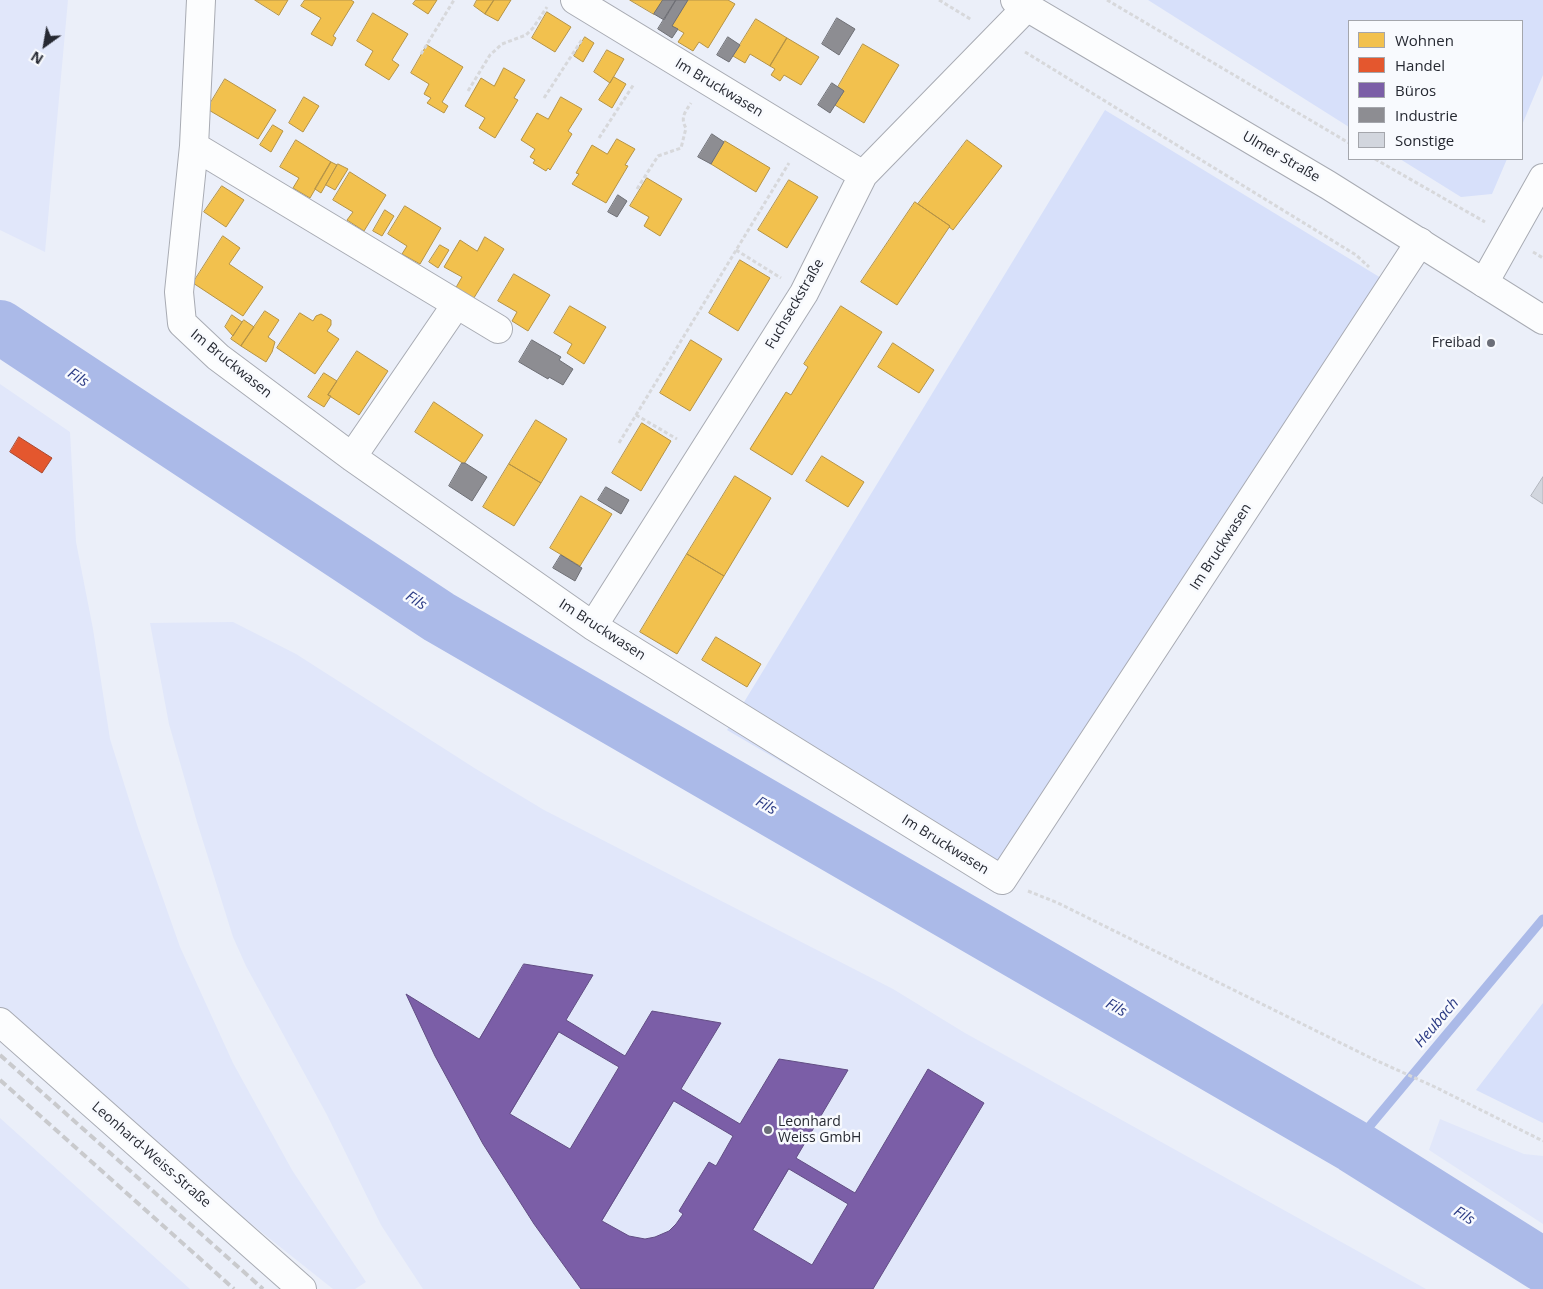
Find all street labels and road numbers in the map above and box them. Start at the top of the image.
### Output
street label: Im Bruckwasen [672,55,766,121]
street label: Ulmer Straße [1239,128,1323,186]
street label: Fuchseckstraße [762,256,828,352]
street label: Im Bruckwasen [187,326,275,402]
street label: Im Bruckwasen [1187,501,1255,593]
street label: Im Bruckwasen [556,596,648,664]
street label: Im Bruckwasen [898,811,992,879]
street label: Leonhard-Weiss-Straße [88,1099,214,1211]

